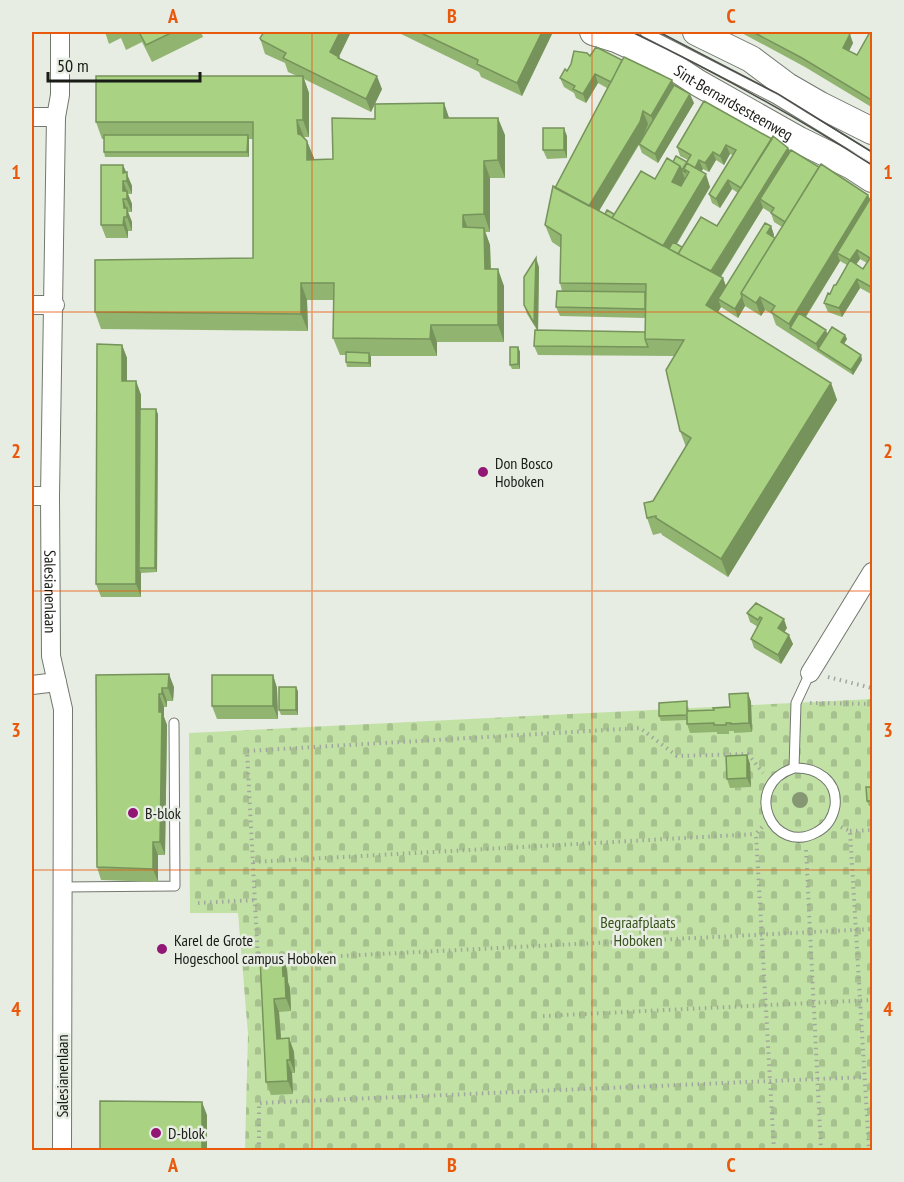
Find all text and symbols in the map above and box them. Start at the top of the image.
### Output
text: A [167,3,179,29]
text: B [447,3,457,29]
text: C [726,3,736,29]
scale bar [48,45,200,83]
text: 50 m [57,54,89,77]
street label: Sint-Bernardsesteenweg [671,60,797,145]
text: 1 [11,159,21,185]
text: 1 [883,159,893,185]
text: 2 [11,438,21,464]
text: 2 [883,438,893,464]
place label: Don Bosco Hoboken [495,453,553,491]
marker: Don Bosco Hoboken [476,465,490,479]
street label: Salesianenlaan [40,550,61,633]
text: 3 [11,717,21,743]
text: 3 [883,717,893,743]
place label: B-blok [145,803,182,823]
marker: B-blok [126,806,140,820]
park label: Begraafplaats Hoboken [600,912,676,950]
place label: Karel de Grote Hogeschool campus Hoboken [174,930,336,968]
marker: Karel de Grote Hogeschool campus Hoboken [155,942,169,956]
text: 4 [11,996,21,1022]
text: 4 [883,996,893,1022]
street label: Salesianenlaan [52,1034,72,1118]
place label: D-blok [168,1123,206,1143]
marker: D-blok [149,1126,163,1140]
text: A [167,1152,179,1178]
text: B [447,1152,457,1178]
text: C [726,1152,736,1178]

